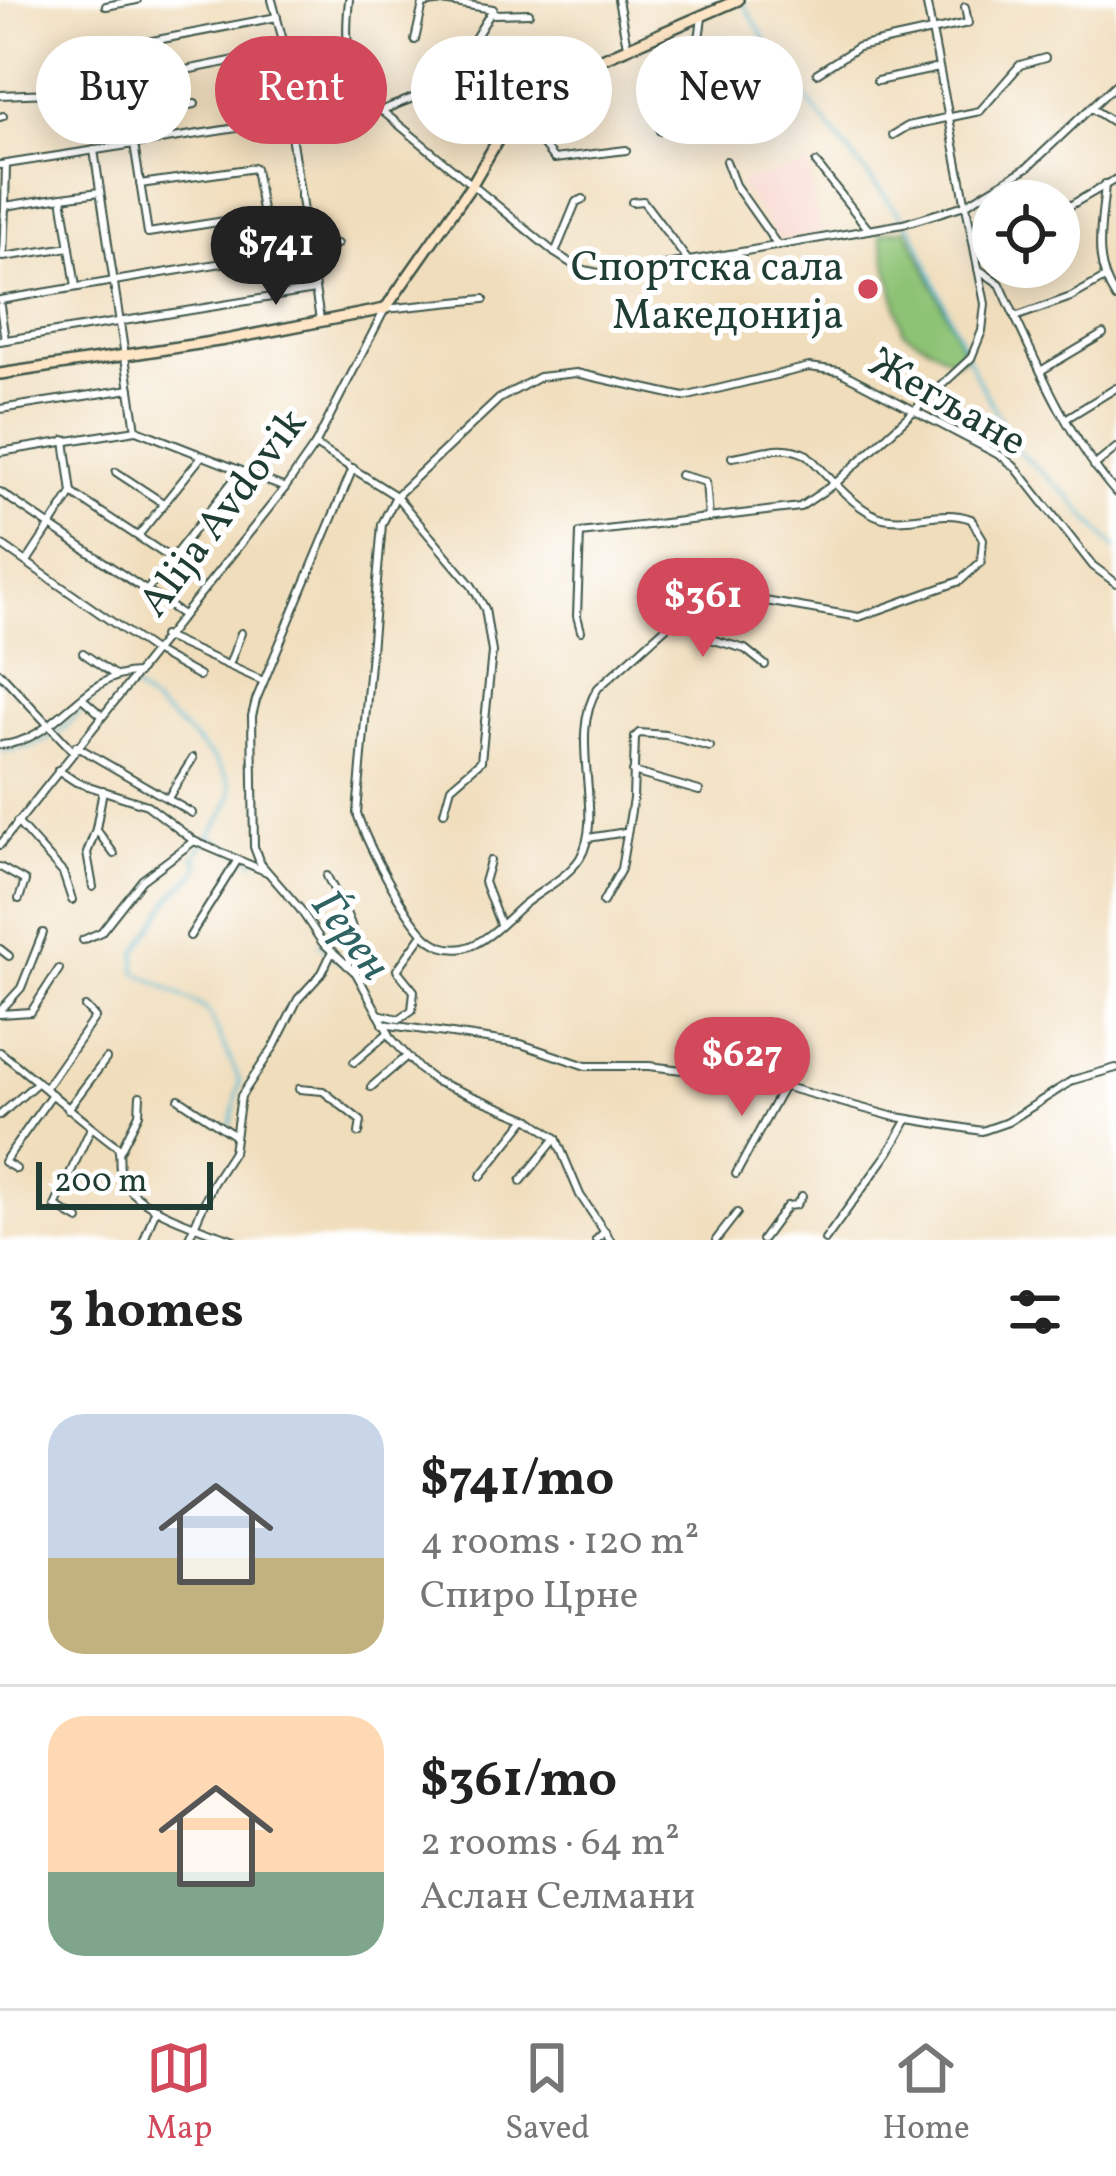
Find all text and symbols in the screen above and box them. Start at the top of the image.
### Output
chip: Buy [36,36,191,144]
chip: Rent [215,36,387,144]
chip: Filters [411,36,612,144]
chip: New [636,36,803,144]
map controls [972,180,1080,288]
button: locate [972,180,1080,288]
pin: $741 [205,206,347,308]
text: $741 [238,218,314,272]
place label: Спортска сала Македонија [571,240,844,347]
marker: Спортска сала Македонија [855,276,881,302]
street label: Жегљане [857,335,1036,473]
street label: Alija Avdovik [127,397,323,630]
pin: $361 [632,558,774,660]
text: $361 [664,570,742,624]
water label: Ѓерен [294,878,404,995]
pin: $627 [671,1017,813,1119]
text: $627 [701,1029,783,1083]
scale bar [36,1156,213,1209]
text: 200 m [54,1160,148,1206]
text: 3 homes [48,1277,244,1348]
icon: filters [1002,1279,1068,1345]
text: $741/mo [420,1445,614,1516]
icon: home [144,1462,288,1606]
text: 4 rooms · 120 m² [420,1516,699,1570]
text: Спиро Црне [420,1570,638,1624]
text: $361/mo [420,1746,617,1817]
icon: home [144,1764,288,1908]
text: 2 rooms · 64 m² [420,1817,680,1871]
text: Аслан Селмани [420,1871,695,1925]
tab: Map [146,2035,212,2153]
tab: Saved [505,2035,590,2153]
tab: Home [882,2035,970,2153]

